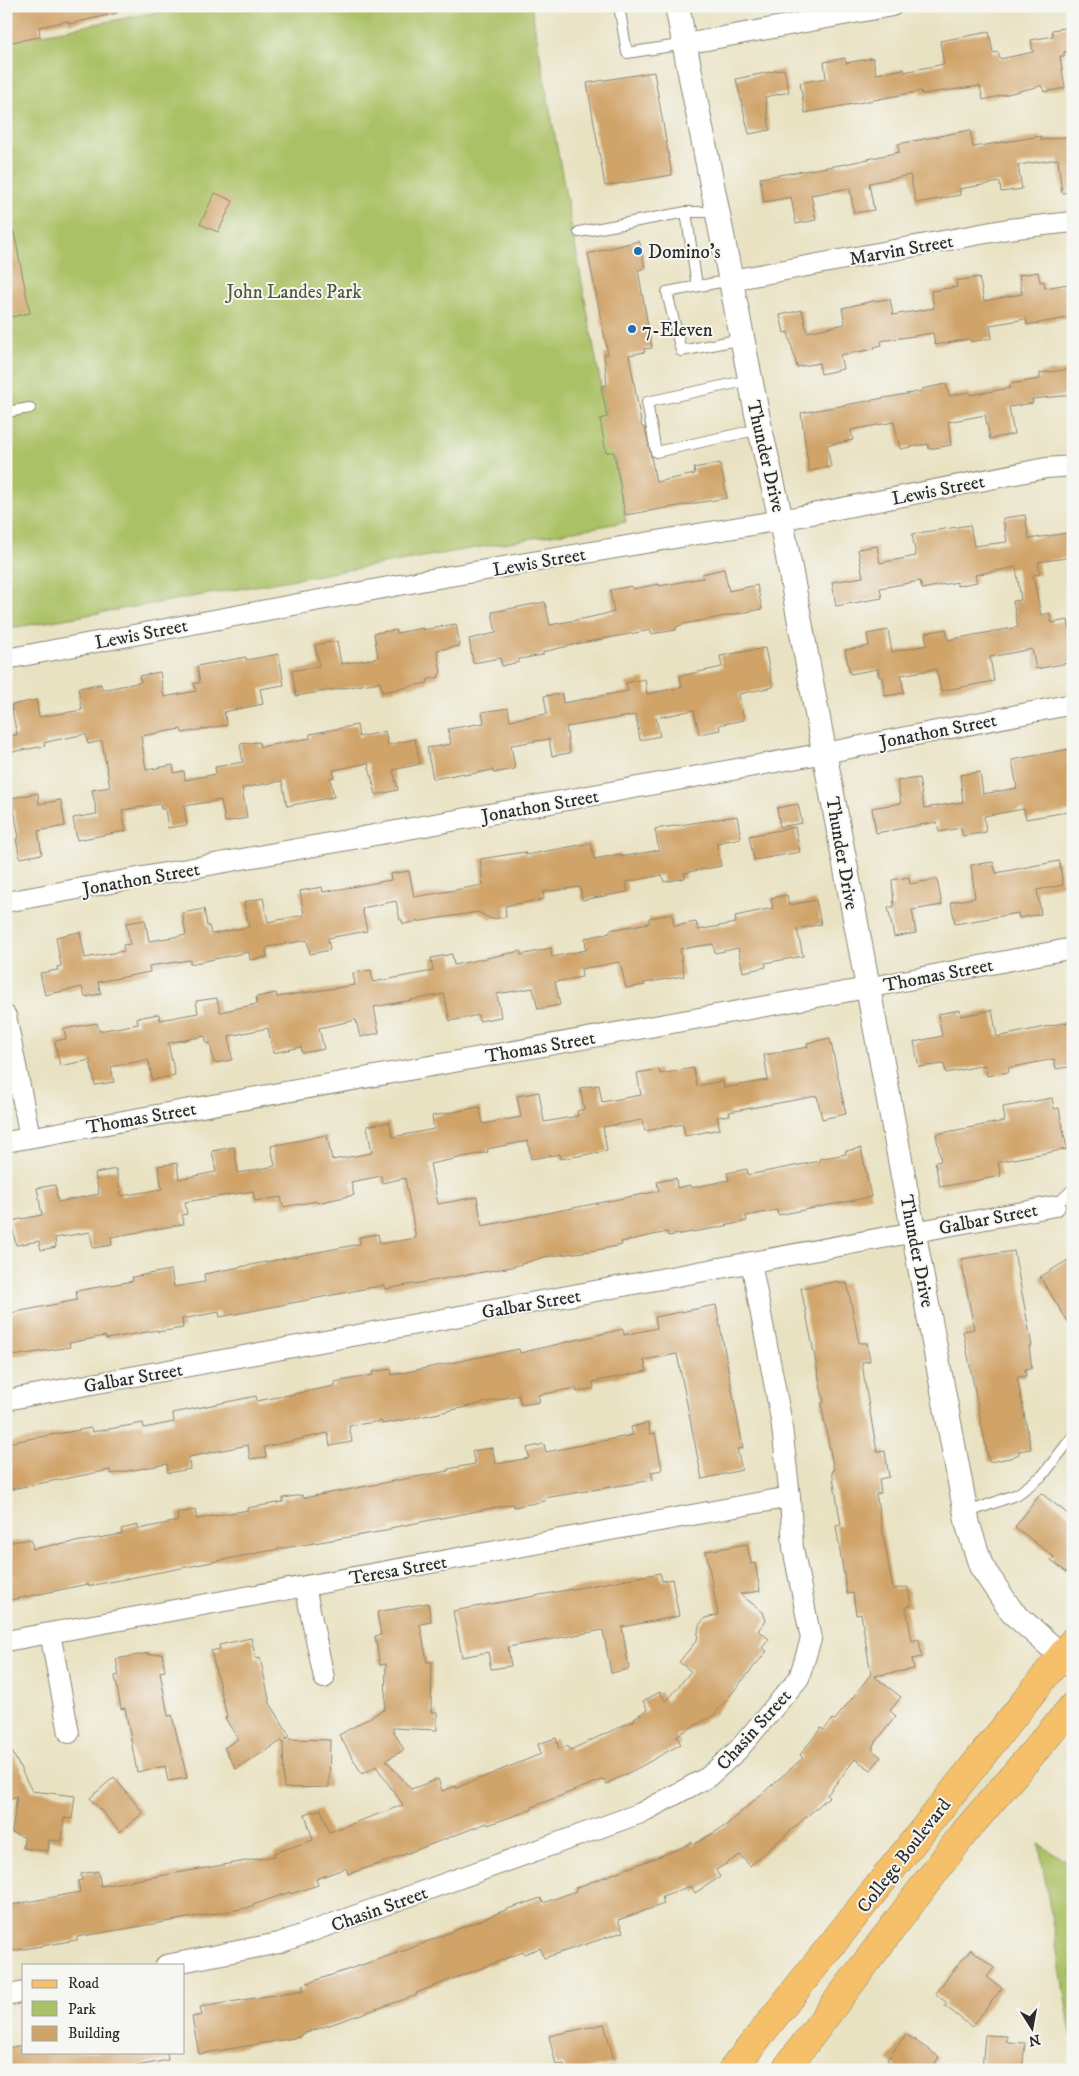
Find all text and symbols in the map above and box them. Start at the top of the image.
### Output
street label: Marvin Street [848,230,955,271]
place label: Domino's [648,241,721,264]
marker: Domino's [632,245,644,257]
park label: John Landes Park [224,281,362,304]
place label: 7-Eleven [642,319,713,342]
marker: 7-Eleven [626,323,638,335]
street label: Thunder Drive [742,398,790,515]
street label: Lewis Street [890,470,987,511]
street label: Lewis Street [491,543,588,582]
street label: Lewis Street [93,614,190,655]
street label: Jonathon Street [876,709,999,754]
street label: Jonathon Street [478,785,601,828]
street label: Thunder Drive [820,795,863,912]
street label: Jonathon Street [79,858,202,901]
street label: Thomas Street [881,954,995,997]
street label: Thomas Street [483,1026,597,1068]
street label: Thomas Street [84,1097,198,1139]
street label: Thunder Drive [894,1193,939,1310]
street label: Galbar Street [937,1199,1040,1240]
street label: Galbar Street [480,1284,583,1324]
street label: Galbar Street [82,1358,185,1398]
street label: Teresa Street [348,1551,449,1590]
street label: Chasin Street [712,1685,796,1775]
street label: College Boulevard [852,1794,956,1918]
street label: Chasin Street [328,1881,431,1937]
legend [22,1964,185,2054]
text: Road [68,1974,100,1993]
text: Park [68,2000,97,2019]
north arrow [1006,2004,1056,2054]
text: Building [68,2024,120,2043]
text: N [1026,2030,1042,2050]

